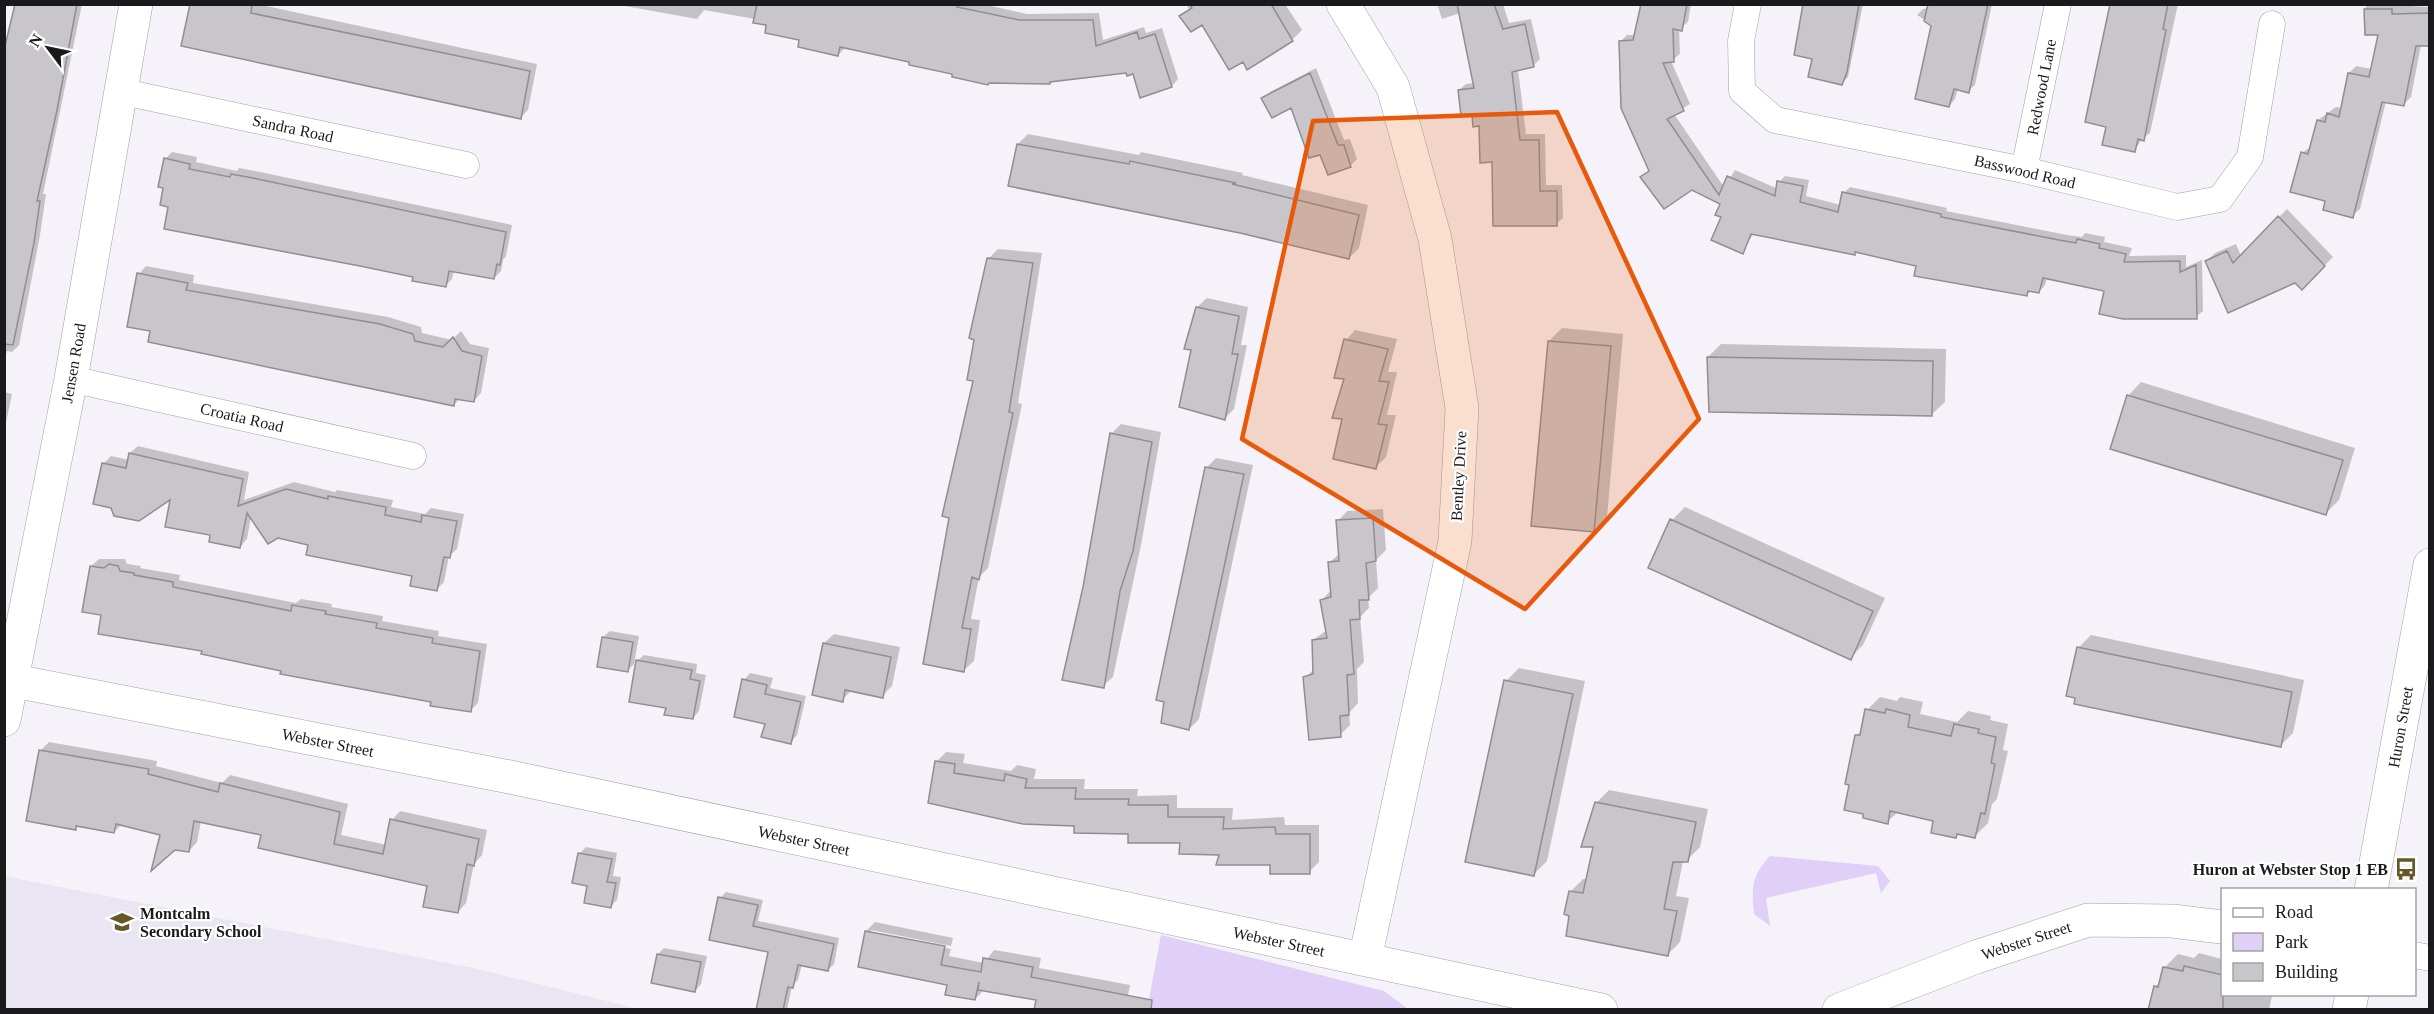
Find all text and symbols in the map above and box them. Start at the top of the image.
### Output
north arrow [18,18,78,78]
text: N [25,31,46,50]
street label: Redwood Lane [2024,38,2059,136]
street label: Sandra Road [251,112,335,145]
street label: Basswood Road [1973,152,2077,191]
street label: Jensen Road [58,322,89,404]
street label: Croatia Road [199,400,285,435]
street label: Bentley Drive [1448,431,1470,522]
street label: Huron Street [2385,685,2416,769]
street label: Webster Street [280,725,376,760]
street label: Webster Street [756,822,852,859]
bus stop icon: Huron at Webster Stop 1 EB [2393,856,2419,882]
place label: Huron at Webster Stop 1 EB [2193,861,2388,879]
legend [2221,888,2416,996]
text: Road [2275,902,2313,922]
place label: Montcalm Secondary School [140,905,262,941]
school or university icon: Montcalm Secondary School [109,909,135,935]
street label: Webster Street [1979,918,2074,963]
street label: Webster Street [1231,923,1327,960]
text: Park [2275,932,2308,952]
text: Building [2275,962,2338,982]

